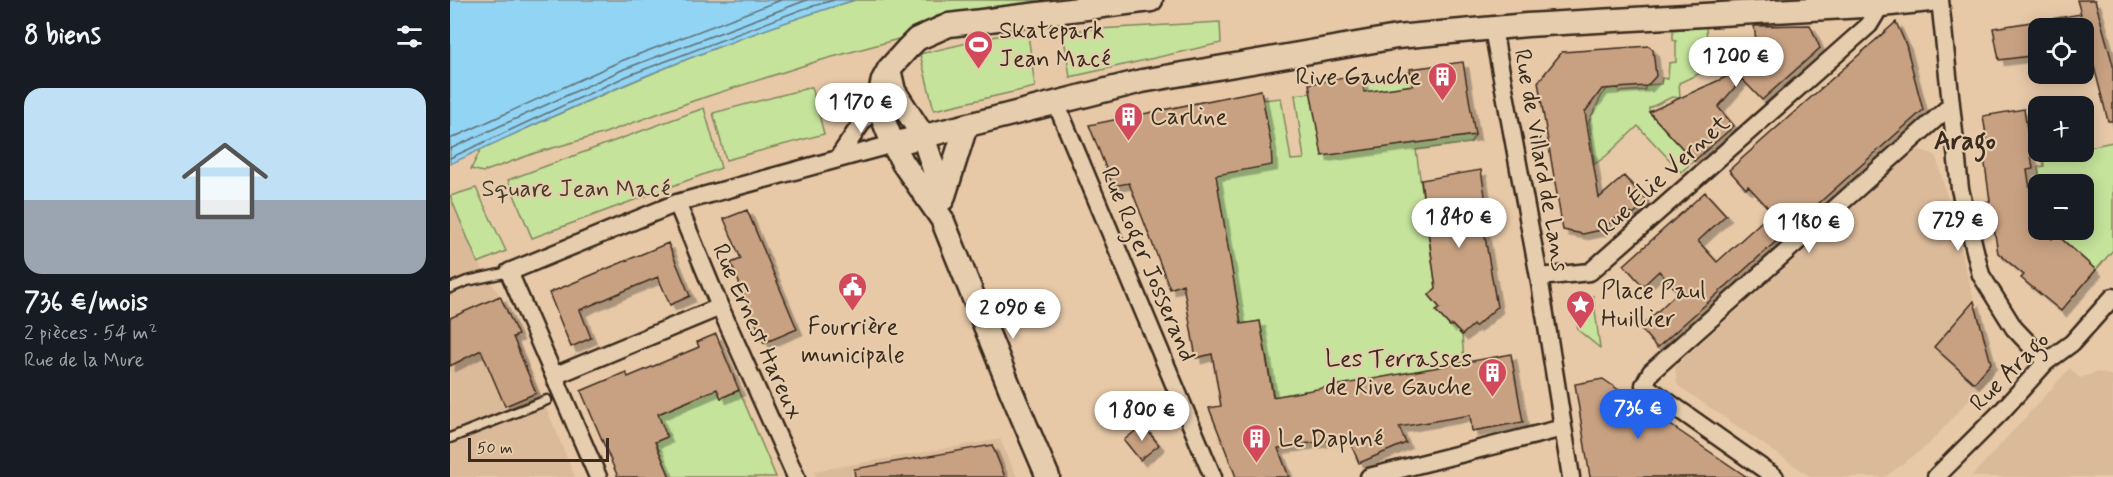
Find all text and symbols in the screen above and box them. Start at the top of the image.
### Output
place label: Skatepark Jean Macé [999,16,1111,75]
map controls [2028,18,2094,240]
button: locate [2028,18,2094,84]
text: 8 biens [24,19,101,53]
icon: filters [393,20,426,53]
sports icon: Skatepark Jean Macé [962,28,994,70]
pin: 1 200 € [1681,37,1791,88]
text: 1 200 € [1703,43,1769,70]
street label: Rue de Villard de Lans [1506,47,1575,274]
building icon: Rive Gauche [1426,60,1458,102]
place label: Rive Gauche [1295,62,1421,93]
pin: 1 170 € [806,83,916,134]
text: 1 170 € [829,89,893,116]
button: + [2028,96,2094,162]
building icon: Carline [1113,100,1145,142]
place label: Carline [1150,102,1227,133]
street label: Rue Élie Vernet [1590,107,1737,244]
district label: Arago [1934,125,1996,162]
icon: home [171,127,279,235]
street label: Rue Roger Josserand [1090,163,1203,368]
park label: Square Jean Macé [482,174,671,205]
button: − [2028,174,2094,240]
pin: 1 840 € [1404,198,1514,249]
pin: 729 € [1916,201,2000,252]
pin: 1 180 € [1754,203,1864,254]
text: 1 840 € [1426,204,1492,231]
text: 729 € [1932,207,1984,234]
text: 1 180 € [1777,209,1841,236]
street label: Rue Ernest Hareux [704,239,809,424]
public building icon: Fourrière municipale [837,270,869,312]
place label: Place Paul Huillier [1601,276,1706,335]
text: 736 €/mois [24,286,148,320]
place icon: Place Paul Huillier [1564,288,1596,330]
pin: 2 090 € [958,289,1068,340]
text: 2 090 € [980,295,1046,322]
place label: Fourrière municipale [801,312,905,371]
text: 2 pièces · 54 m² [24,320,157,347]
street label: Rue Arago [1963,325,2059,421]
place label: Les Terrasses de Rive Gauche [1325,344,1472,403]
text: Rue de la Mure [24,347,144,374]
building icon: Les Terrasses de Rive Gauche [1477,356,1509,398]
pin: 736 € [1596,389,1680,440]
pin: 1 800 € [1087,391,1197,442]
text: 736 € [1614,395,1662,422]
text: 1 800 € [1108,397,1176,424]
building icon: Le Daphné [1241,422,1273,464]
place label: Le Daphné [1278,424,1384,455]
scale bar [468,435,609,462]
text: 50 m [477,438,513,459]

